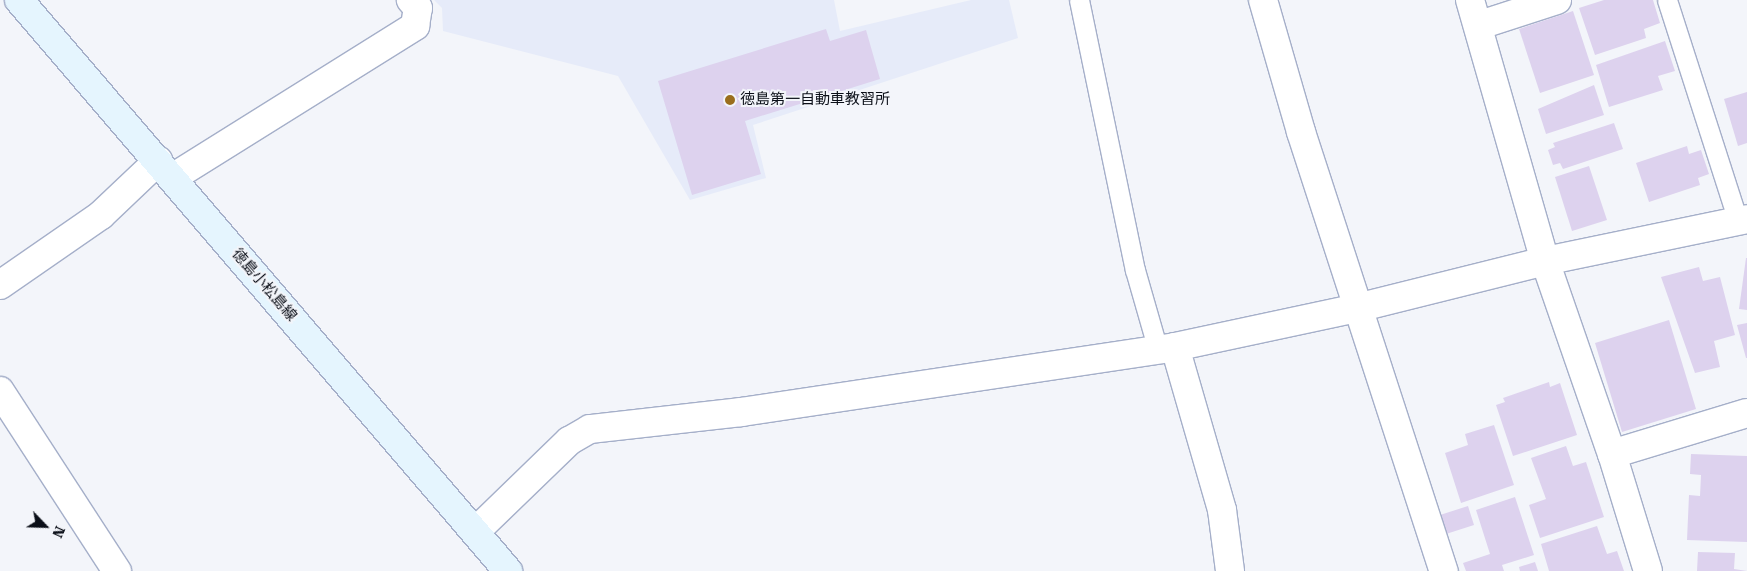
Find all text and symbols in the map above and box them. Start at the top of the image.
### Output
place label: 徳島第一自動車教習所 [740,91,890,109]
marker: 徳島第一自動車教習所 [724,94,736,106]
street label: 徳島小松島線 [228,245,300,325]
north arrow [20,501,70,551]
text: N [49,524,68,540]

